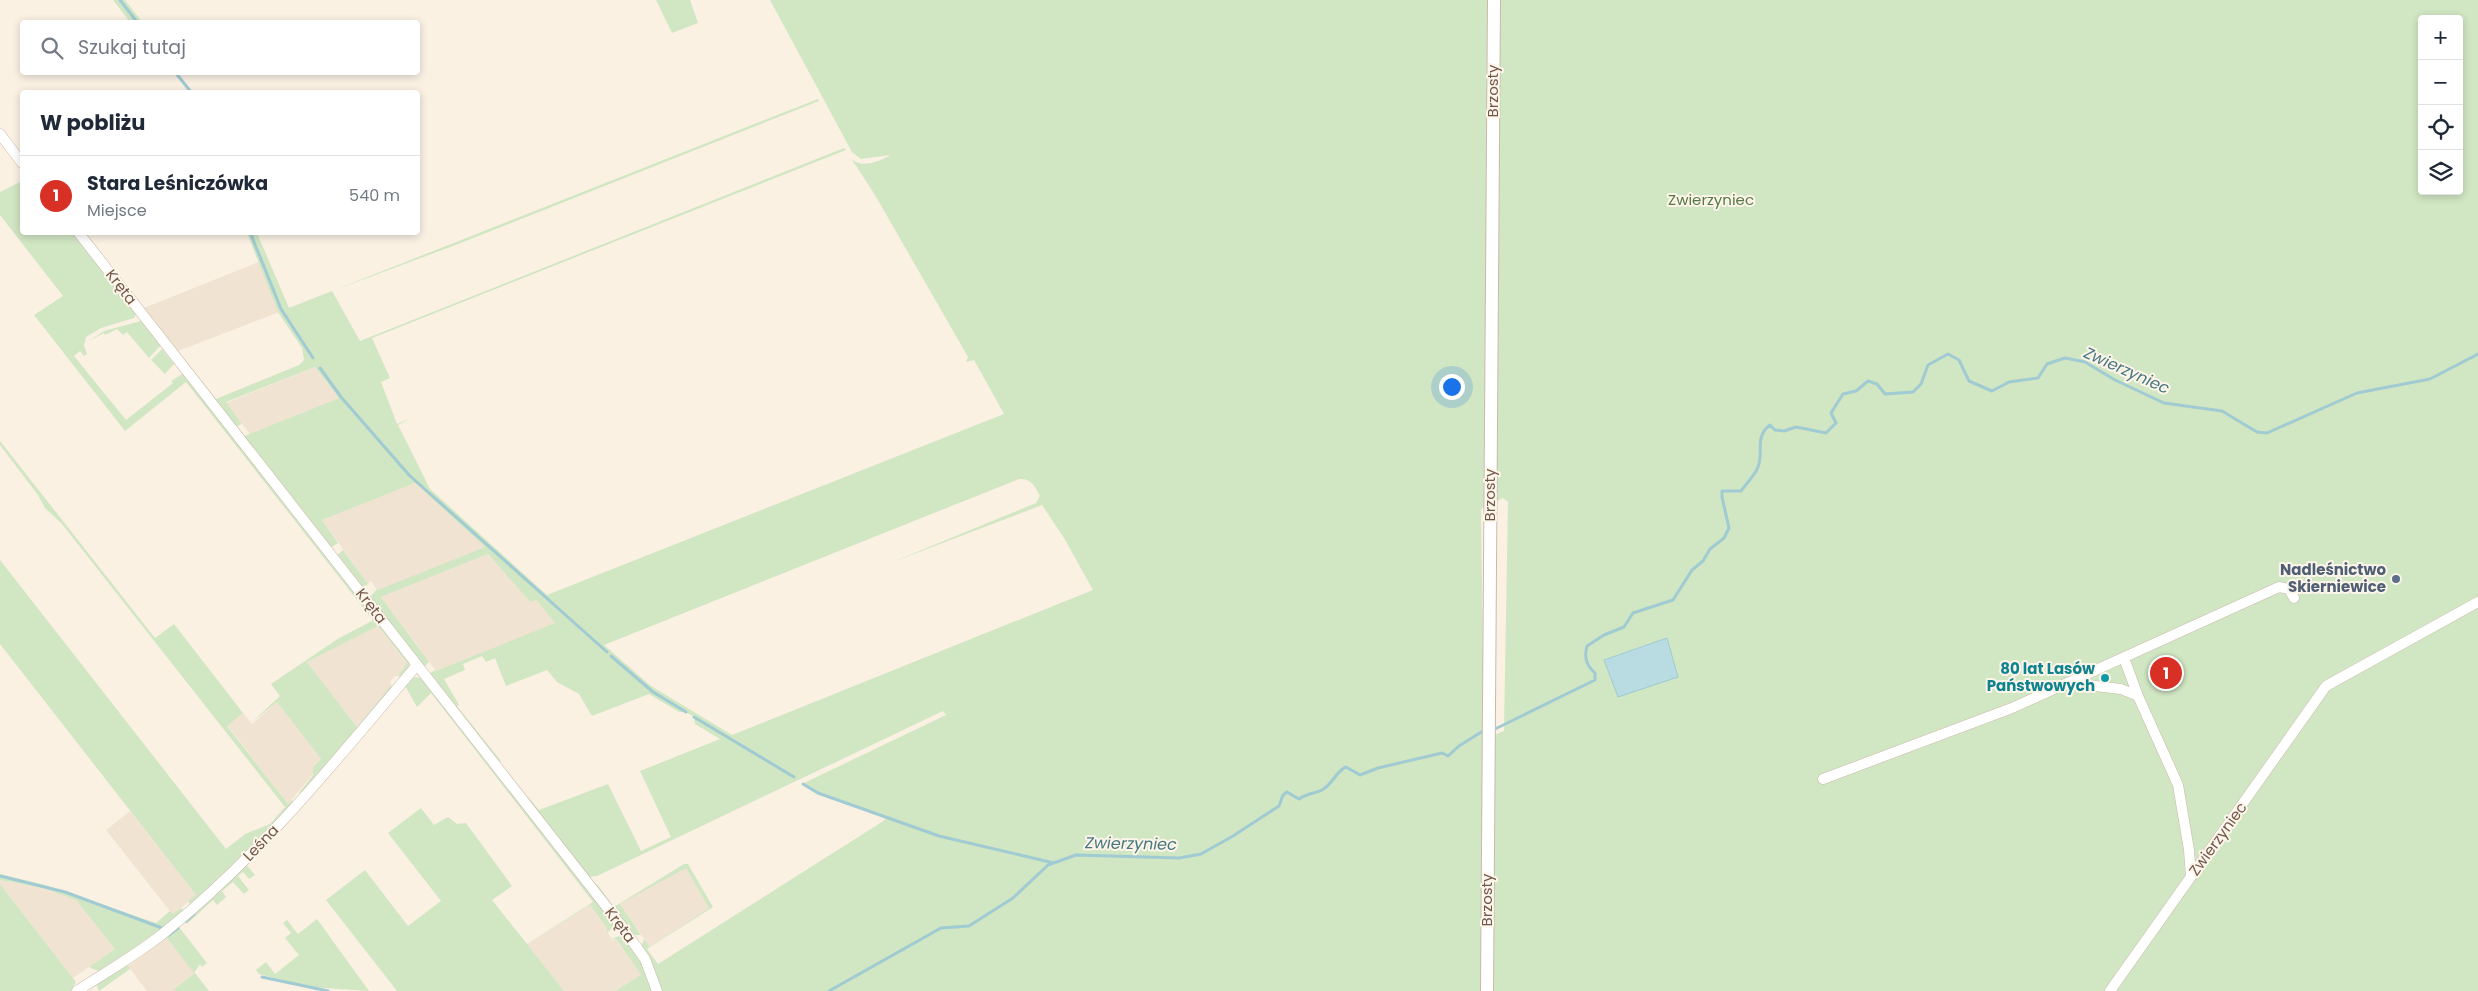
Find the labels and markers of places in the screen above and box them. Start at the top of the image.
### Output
place label: Nadleśnictwo Skierniewice [2280,559,2386,597]
marker: Nadleśnictwo Skierniewice [2390,573,2402,585]
pin: 1 [2150,654,2182,692]
place label: 80 lat Lasów Państwowych [1987,658,2095,696]
marker: 80 lat Lasów Państwowych [2099,672,2111,684]

